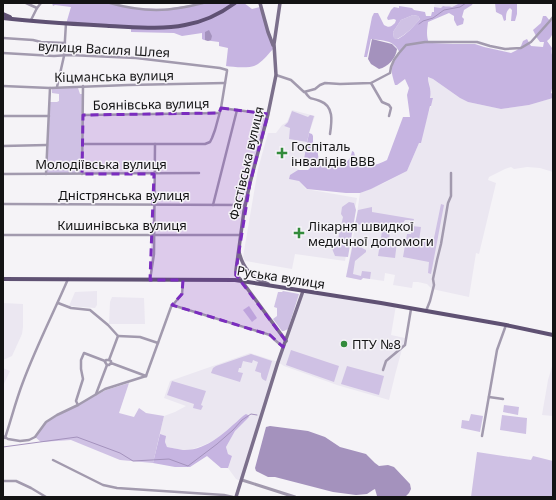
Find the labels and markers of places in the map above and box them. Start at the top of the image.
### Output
place label: Госпіталь інвалідів ВВВ [291,137,375,170]
marker: Госпіталь інвалідів ВВВ [276,147,288,159]
place label: Лікарня швидкої медичної допомоги [308,217,434,250]
marker: Лікарня швидкої медичної допомоги [293,227,305,239]
place label: ПТУ №8 [352,335,401,353]
marker: ПТУ №8 [339,339,349,349]

